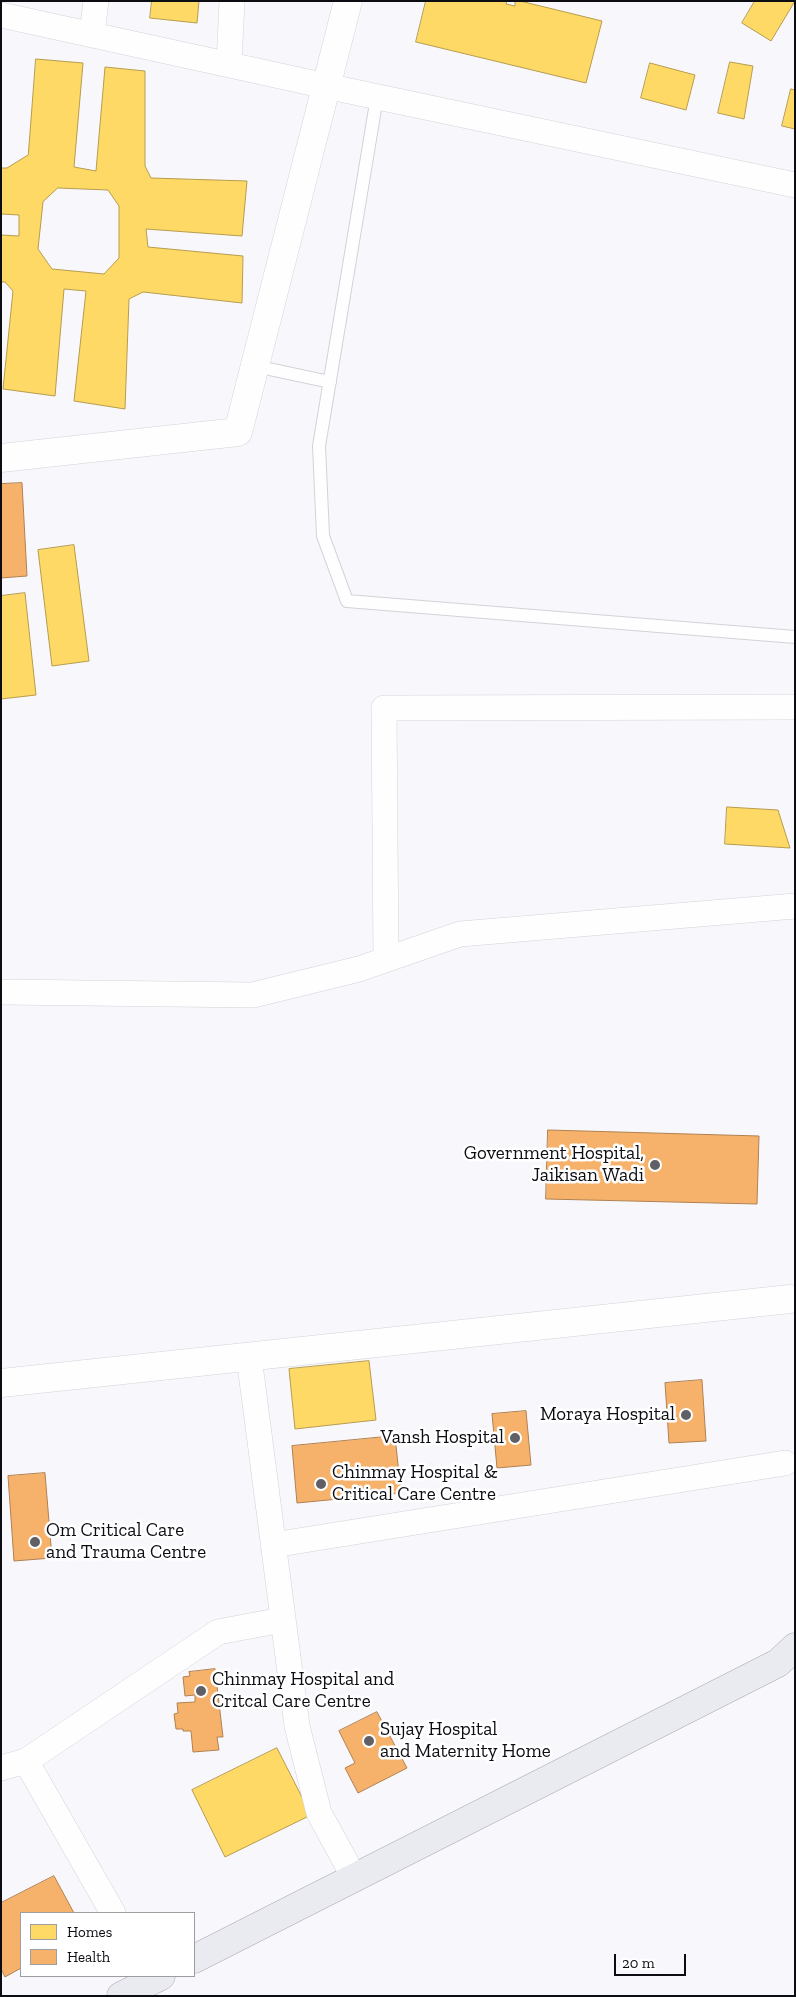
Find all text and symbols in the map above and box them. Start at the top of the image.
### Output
place label: Government Hospital, Jaikisan Wadi [464,1143,644,1187]
marker: Government Hospital, Jaikisan Wadi [648,1158,662,1172]
place label: Moraya Hospital [540,1404,675,1426]
marker: Moraya Hospital [679,1408,693,1422]
place label: Vansh Hospital [381,1427,504,1449]
marker: Vansh Hospital [508,1431,522,1445]
place label: Chinmay Hospital & Critical Care Centre [332,1462,498,1506]
marker: Chinmay Hospital & Critical Care Centre [314,1477,328,1491]
place label: Om Critical Care and Trauma Centre [46,1520,206,1564]
marker: Om Critical Care and Trauma Centre [28,1535,42,1549]
place label: Chinmay Hospital and Critcal Care Centre [212,1669,394,1713]
marker: Chinmay Hospital and Critcal Care Centre [194,1684,208,1698]
place label: Sujay Hospital and Maternity Home [380,1719,551,1763]
marker: Sujay Hospital and Maternity Home [362,1734,376,1748]
legend [20,1912,195,1977]
text: Homes [67,1923,112,1941]
scale bar [616,1944,688,1976]
text: Health [67,1948,110,1966]
text: 20 m [622,1954,655,1972]

